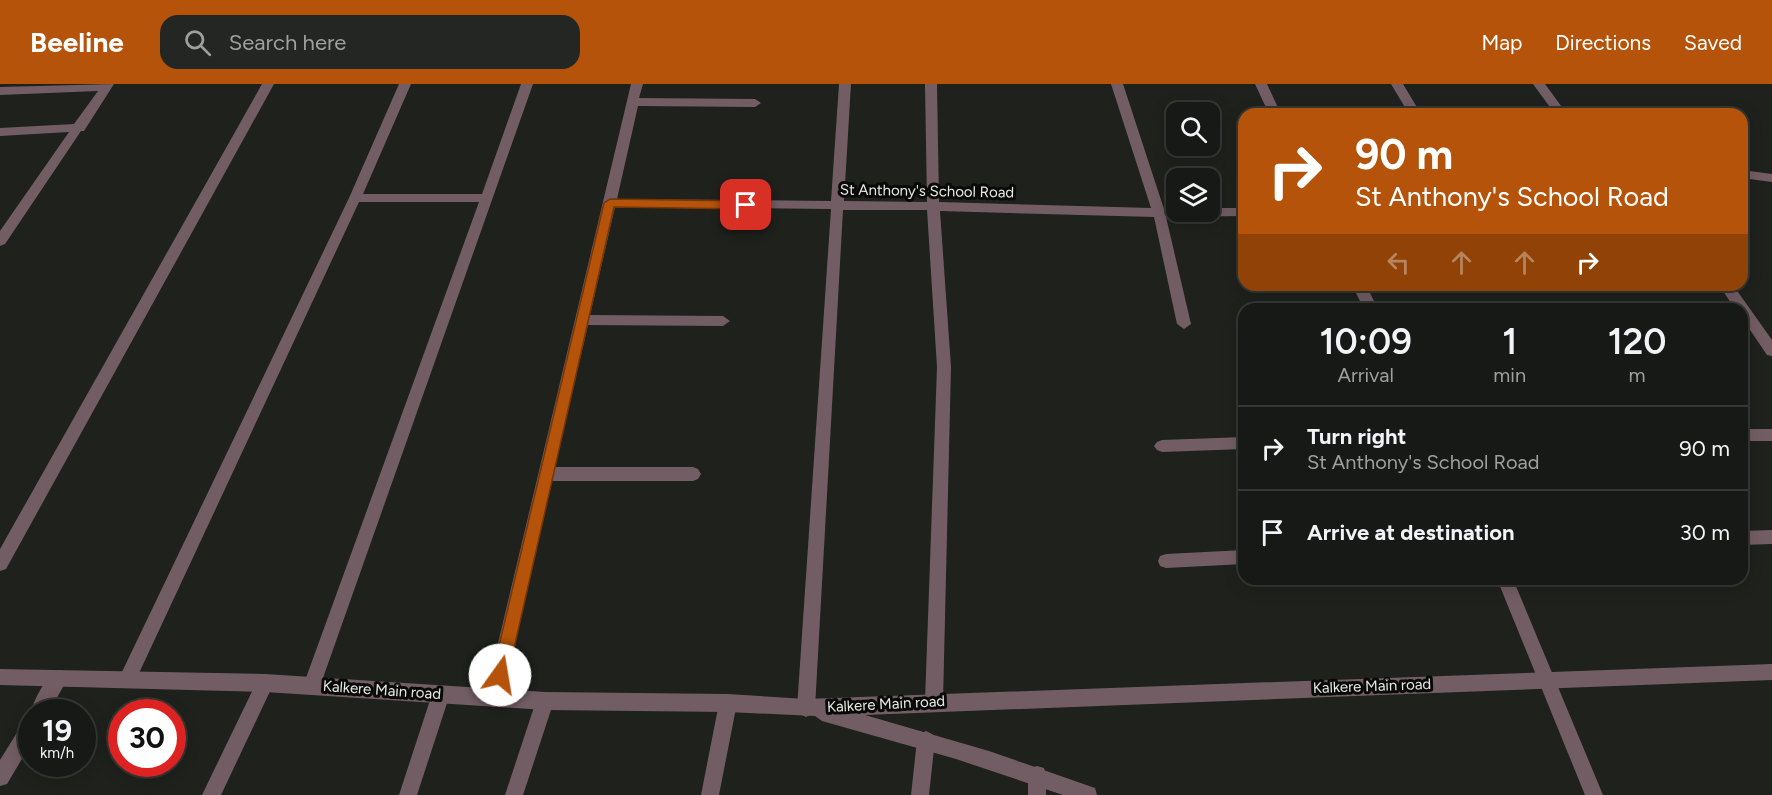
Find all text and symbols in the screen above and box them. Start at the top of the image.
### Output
search box [160,15,580,69]
text: Beeline [30,25,124,59]
icon: search [181,26,214,59]
text: Search here [229,29,346,56]
text: Map [1481,30,1522,55]
text: Directions [1555,30,1651,55]
text: Saved [1684,30,1742,55]
map controls [1166,102,1220,222]
button: search [1166,102,1220,156]
text: 90 m [1355,129,1453,180]
icon: right [1256,132,1334,210]
button: layers [1166,168,1220,222]
pin [720,179,771,230]
street label: St Anthony's School Road [840,180,1014,202]
text: St Anthony's School Road [1355,180,1669,213]
icon: arrive [729,188,762,221]
icon: left [1382,246,1415,279]
icon: ahead [1445,246,1478,279]
icon: ahead [1508,246,1541,279]
icon: right [1571,246,1604,279]
text: 10:09 [1319,320,1412,363]
text: 1 [1502,320,1517,363]
text: 120 [1608,320,1667,363]
text: Arrival [1337,363,1394,387]
text: min [1493,363,1526,387]
text: m [1629,363,1646,387]
text: Turn right [1307,423,1406,450]
icon: right [1256,432,1289,465]
text: 90 m [1679,435,1730,462]
text: St Anthony's School Road [1307,450,1539,474]
icon: arrive [1256,516,1289,549]
text: Arrive at destination [1307,519,1515,546]
text: 30 m [1680,519,1730,546]
position arrow [468,643,532,707]
street label: Kalkere Main road [1313,675,1431,697]
street label: Kalkere Main road [322,677,442,703]
street label: Kalkere Main road [826,692,946,716]
speed limit sign: 30 [108,699,186,777]
text: 19 [42,712,72,749]
text: km/h [40,744,74,762]

